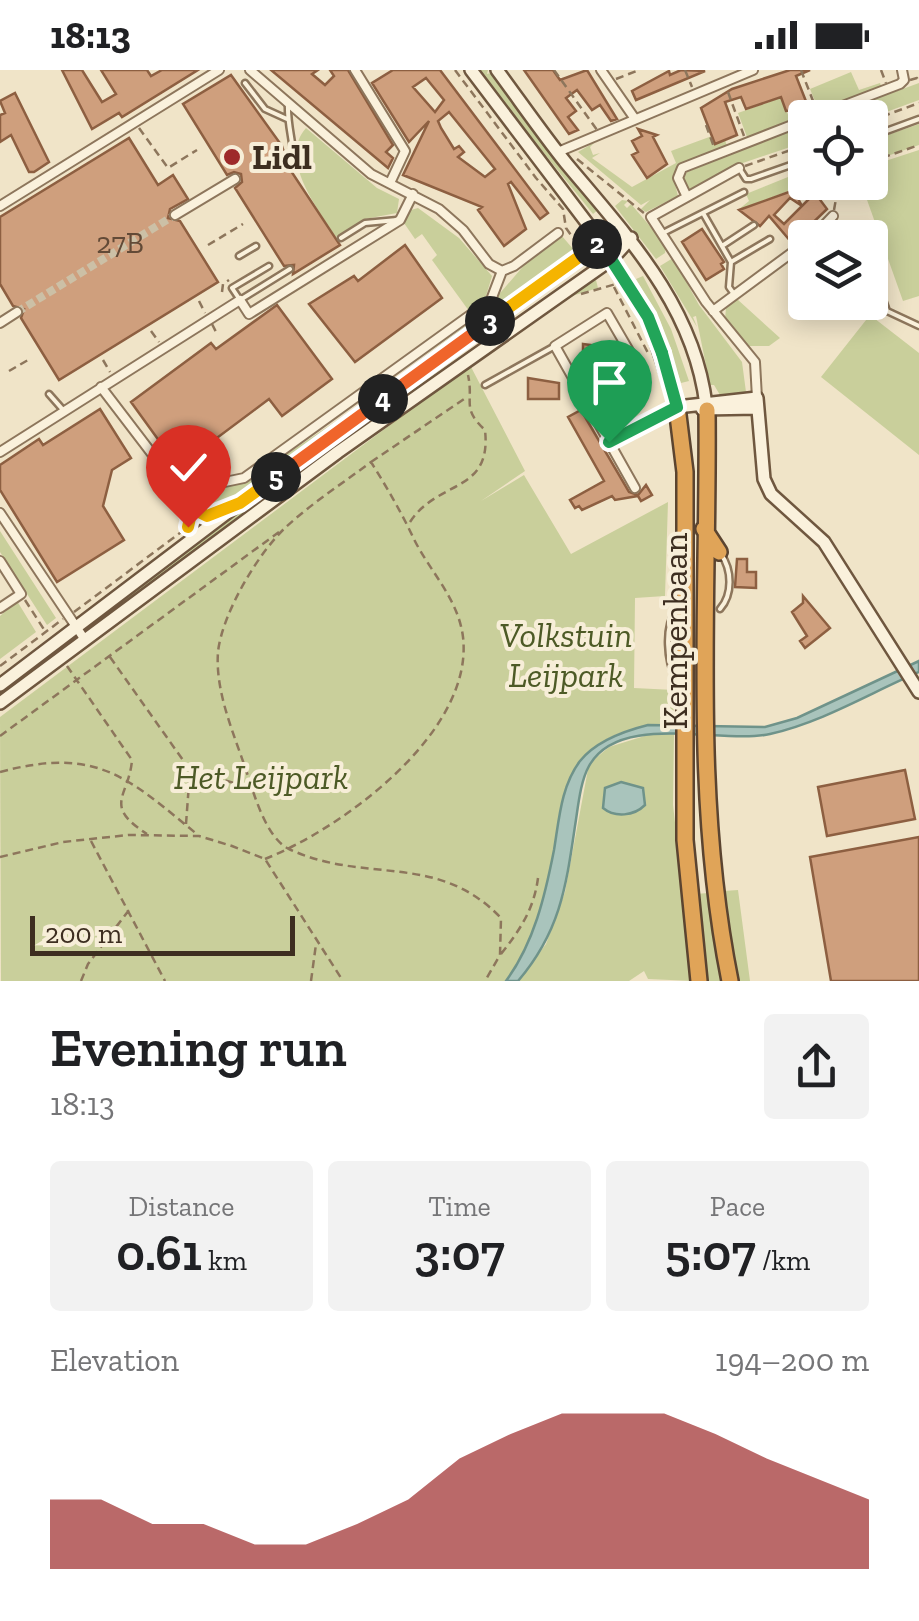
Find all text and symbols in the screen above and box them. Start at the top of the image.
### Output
text: 18:13 [50,12,131,58]
map controls [788,100,888,320]
button: locate [788,100,888,200]
place label: Lidl [252,136,312,178]
marker: Lidl [221,146,243,168]
pin: 2 [572,219,622,269]
button: layers [788,220,888,320]
house number: 27B [96,225,144,261]
text: 2 [589,227,605,260]
pin: 3 [465,296,515,346]
text: 3 [483,304,497,337]
pin [567,340,652,443]
icon: arrive [582,355,637,410]
pin: 4 [358,374,408,424]
text: 4 [375,382,391,415]
pin [146,425,231,528]
icon: check [161,440,216,495]
pin: 5 [251,452,301,502]
text: 5 [269,460,283,493]
street label: Kempenbaan [654,533,696,729]
park label: Volkstuin Leijpark [500,614,632,696]
park label: Het Leijpark [174,756,348,798]
scale bar [30,911,295,956]
text: 200 m [45,917,122,950]
text: Evening run [50,1014,347,1080]
button: share [764,1014,869,1119]
text: 18:13 [50,1085,115,1123]
text: Distance [129,1190,234,1223]
text: Time [428,1190,491,1223]
text: Pace [710,1190,765,1223]
text: 0.61 [116,1223,202,1283]
text: 3:07 [414,1223,505,1283]
text: 5:07 [665,1223,756,1283]
text: km [202,1244,247,1277]
text: /km [756,1244,810,1277]
text: Elevation [50,1341,179,1379]
text: 194–200 m [715,1341,869,1379]

